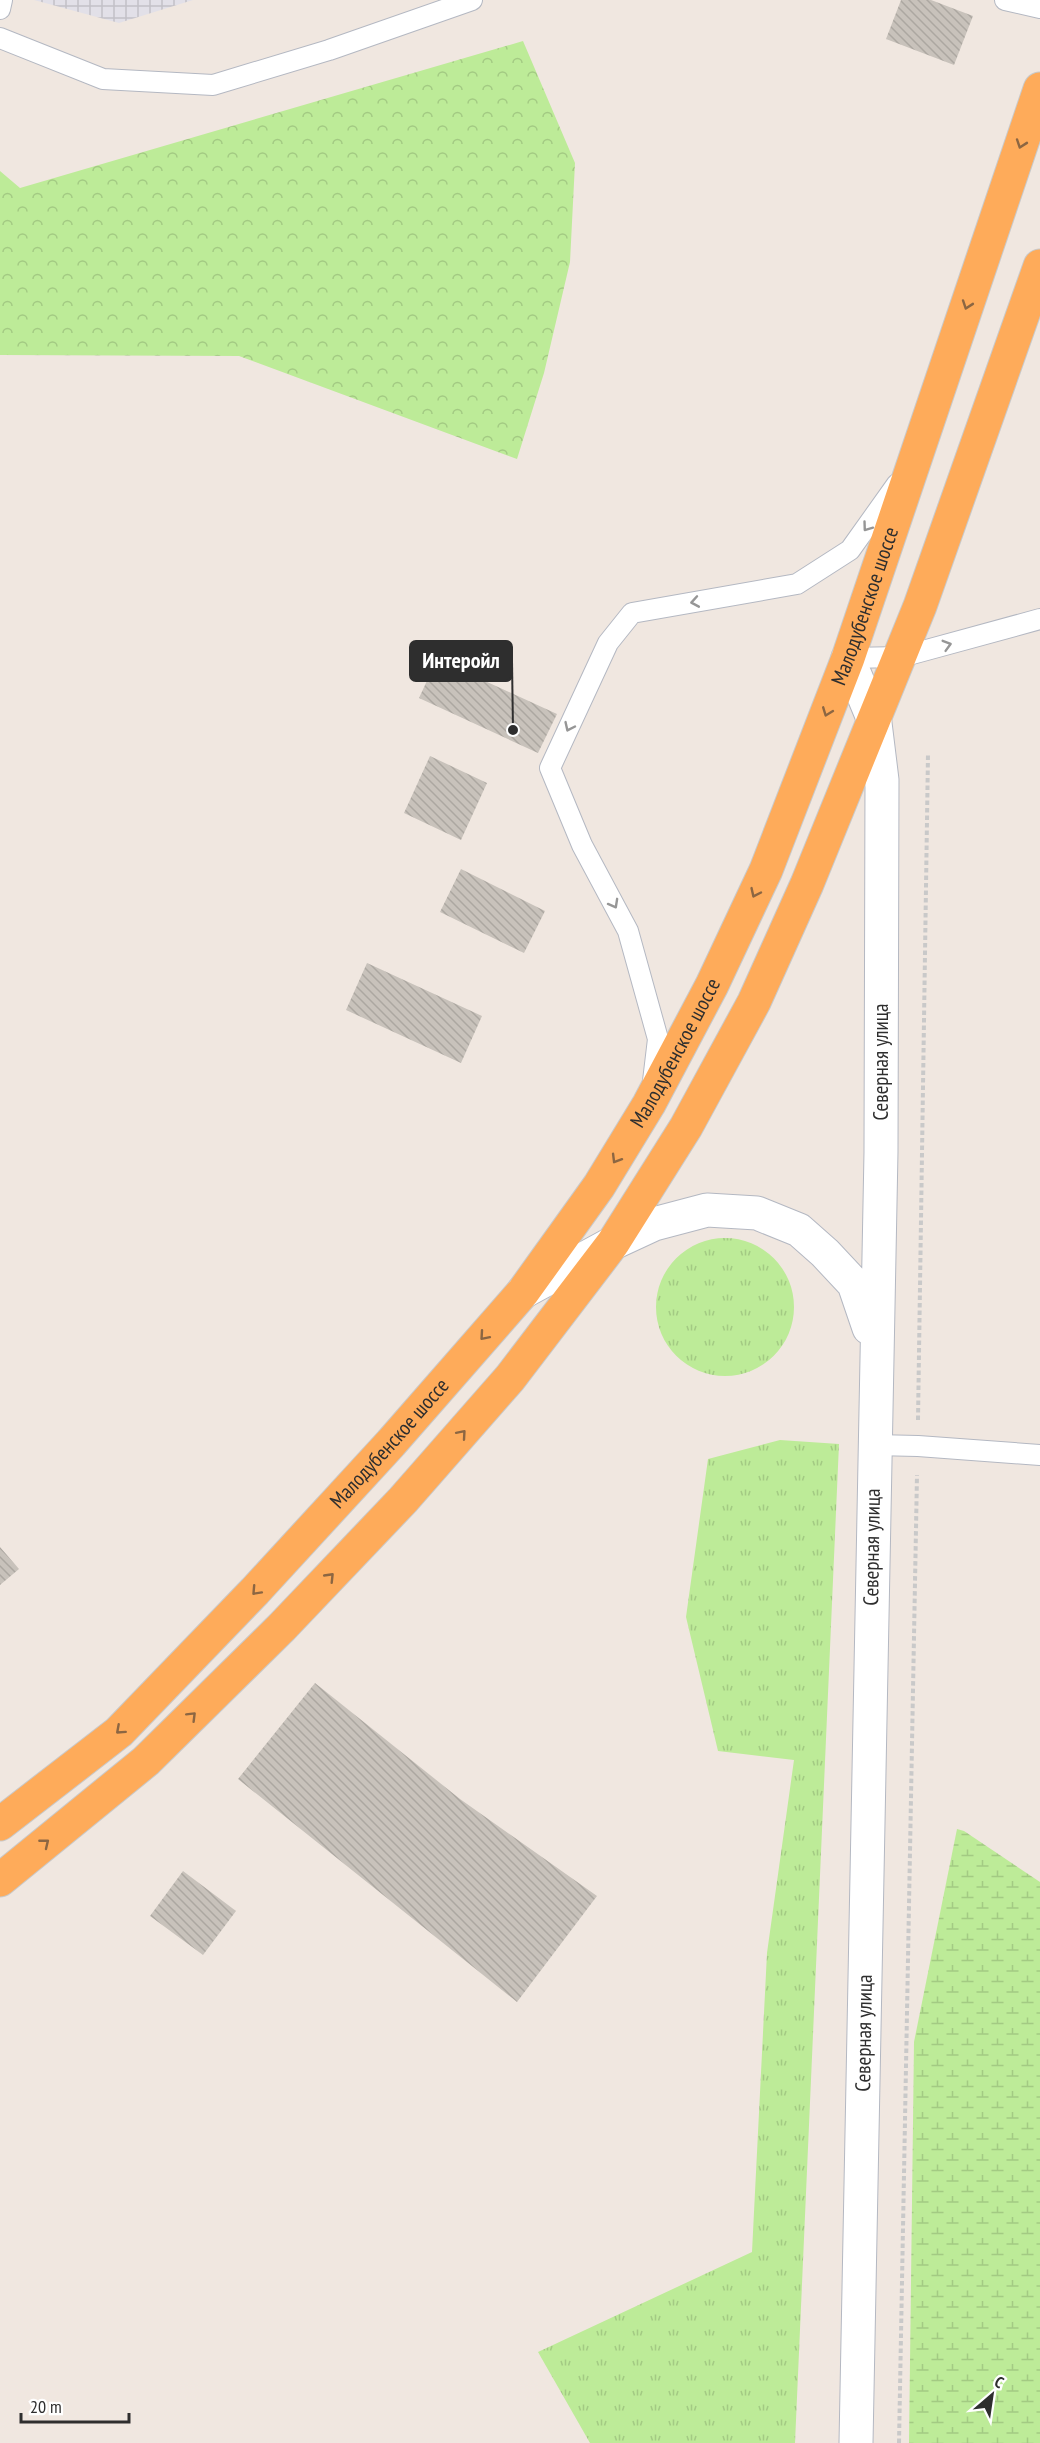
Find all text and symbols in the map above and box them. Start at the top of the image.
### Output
one-way arrow [1016,138,1029,149]
one-way arrow [961,299,974,310]
one-way arrow [863,520,874,531]
street label: Малодубенское шоссе [825,523,904,689]
one-way arrow [690,595,700,608]
one-way arrow [942,640,952,653]
callout: Интеройл [410,641,512,681]
text: Интеройл [422,646,500,674]
one-way arrow [822,706,834,717]
one-way arrow [565,721,577,732]
one-way arrow [751,887,763,898]
one-way arrow [607,898,618,908]
street label: Малодубенское шоссе [624,974,726,1132]
street label: Северная улица [867,1003,894,1121]
one-way arrow [612,1153,623,1163]
one-way arrow [480,1329,491,1340]
street label: Малодубенское шоссе [324,1372,454,1514]
one-way arrow [454,1429,465,1440]
street label: Северная улица [857,1488,886,1606]
one-way arrow [322,1573,333,1584]
one-way arrow [252,1584,263,1594]
one-way arrow [185,1712,196,1723]
one-way arrow [116,1723,126,1734]
one-way arrow [39,1840,50,1851]
street label: Северная улица [849,1974,878,2092]
north arrow [962,2365,1022,2425]
text: С [991,2371,1008,2393]
scale bar [21,2386,129,2424]
text: 20 m [30,2395,62,2418]

